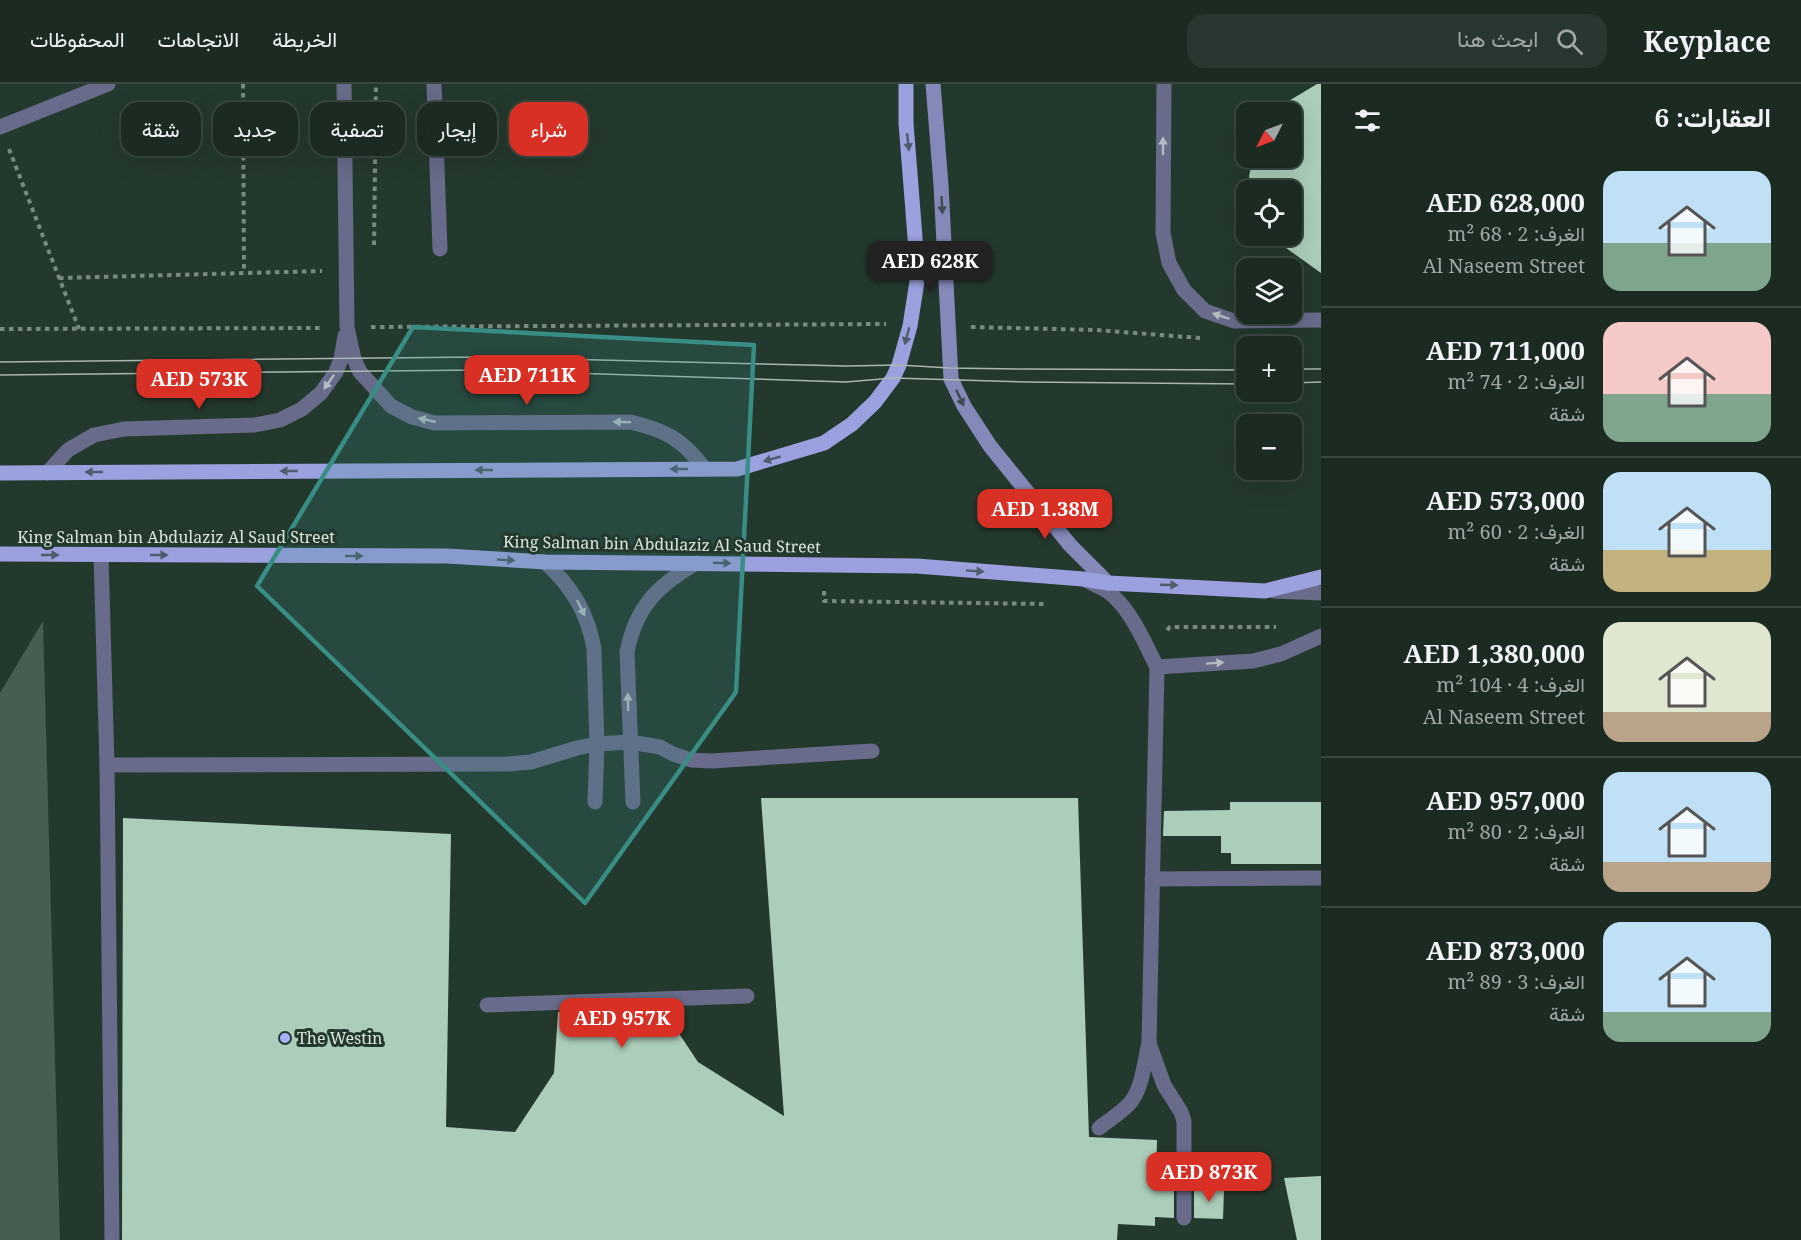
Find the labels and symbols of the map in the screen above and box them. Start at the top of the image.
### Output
north arrow [1236,102,1302,168]
one-way arrow [904,133,913,152]
one-way arrow [1158,137,1168,156]
one-way arrow [938,196,947,215]
pin: AED 628K [868,241,992,292]
one-way arrow [1212,311,1230,321]
one-way arrow [902,327,911,345]
pin: AED 711K [465,355,589,406]
pin: AED 573K [137,359,261,410]
one-way arrow [323,374,335,390]
one-way arrow [956,389,965,407]
one-way arrow [418,415,436,425]
one-way arrow [612,417,631,427]
one-way arrow [762,455,780,464]
one-way arrow [669,464,688,474]
one-way arrow [474,465,493,475]
one-way arrow [279,466,298,476]
one-way arrow [84,467,103,477]
pin: AED 1.38M [976,489,1114,540]
street label: King Salman bin Abdulaziz Al Saud Street [17,526,335,548]
street label: King Salman bin Abdulaziz Al Saud Street [503,530,821,558]
one-way arrow [41,550,60,560]
one-way arrow [150,550,169,560]
one-way arrow [345,551,364,561]
one-way arrow [496,555,515,565]
one-way arrow [712,558,731,568]
one-way arrow [966,566,985,575]
one-way arrow [1160,581,1179,590]
one-way arrow [576,599,585,616]
one-way arrow [1205,658,1224,668]
one-way arrow [624,692,633,711]
pin: AED 957K [560,998,684,1049]
place label: The Westin [297,1027,382,1049]
marker: The Westin [278,1031,292,1045]
pin: AED 873K [1147,1152,1271,1203]

